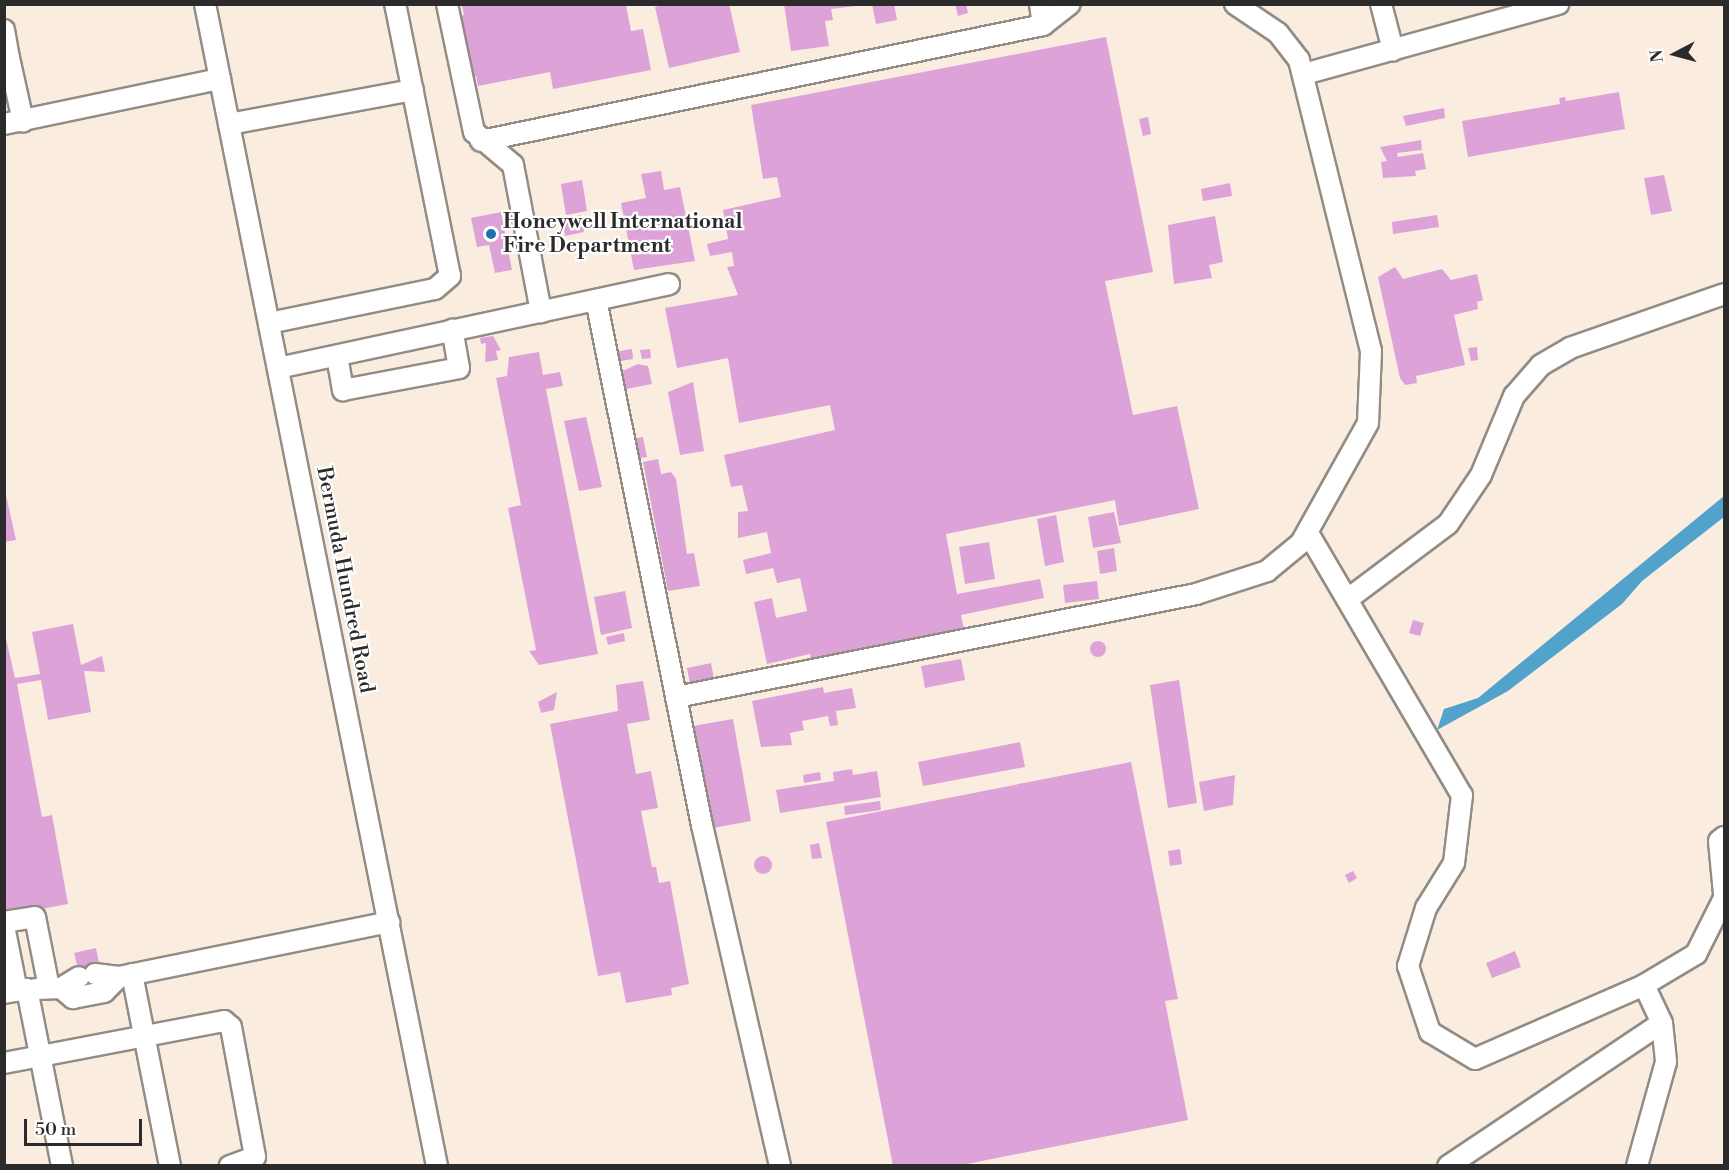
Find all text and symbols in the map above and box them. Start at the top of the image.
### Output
north arrow [1645,24,1705,84]
text: N [1646,49,1668,63]
place label: Honeywell International Fire Department [503,209,742,259]
marker: Honeywell International Fire Department [484,227,498,241]
street label: Bermuda Hundred Road [311,465,379,695]
scale bar [27,1107,146,1145]
text: 50 m [35,1118,76,1141]

